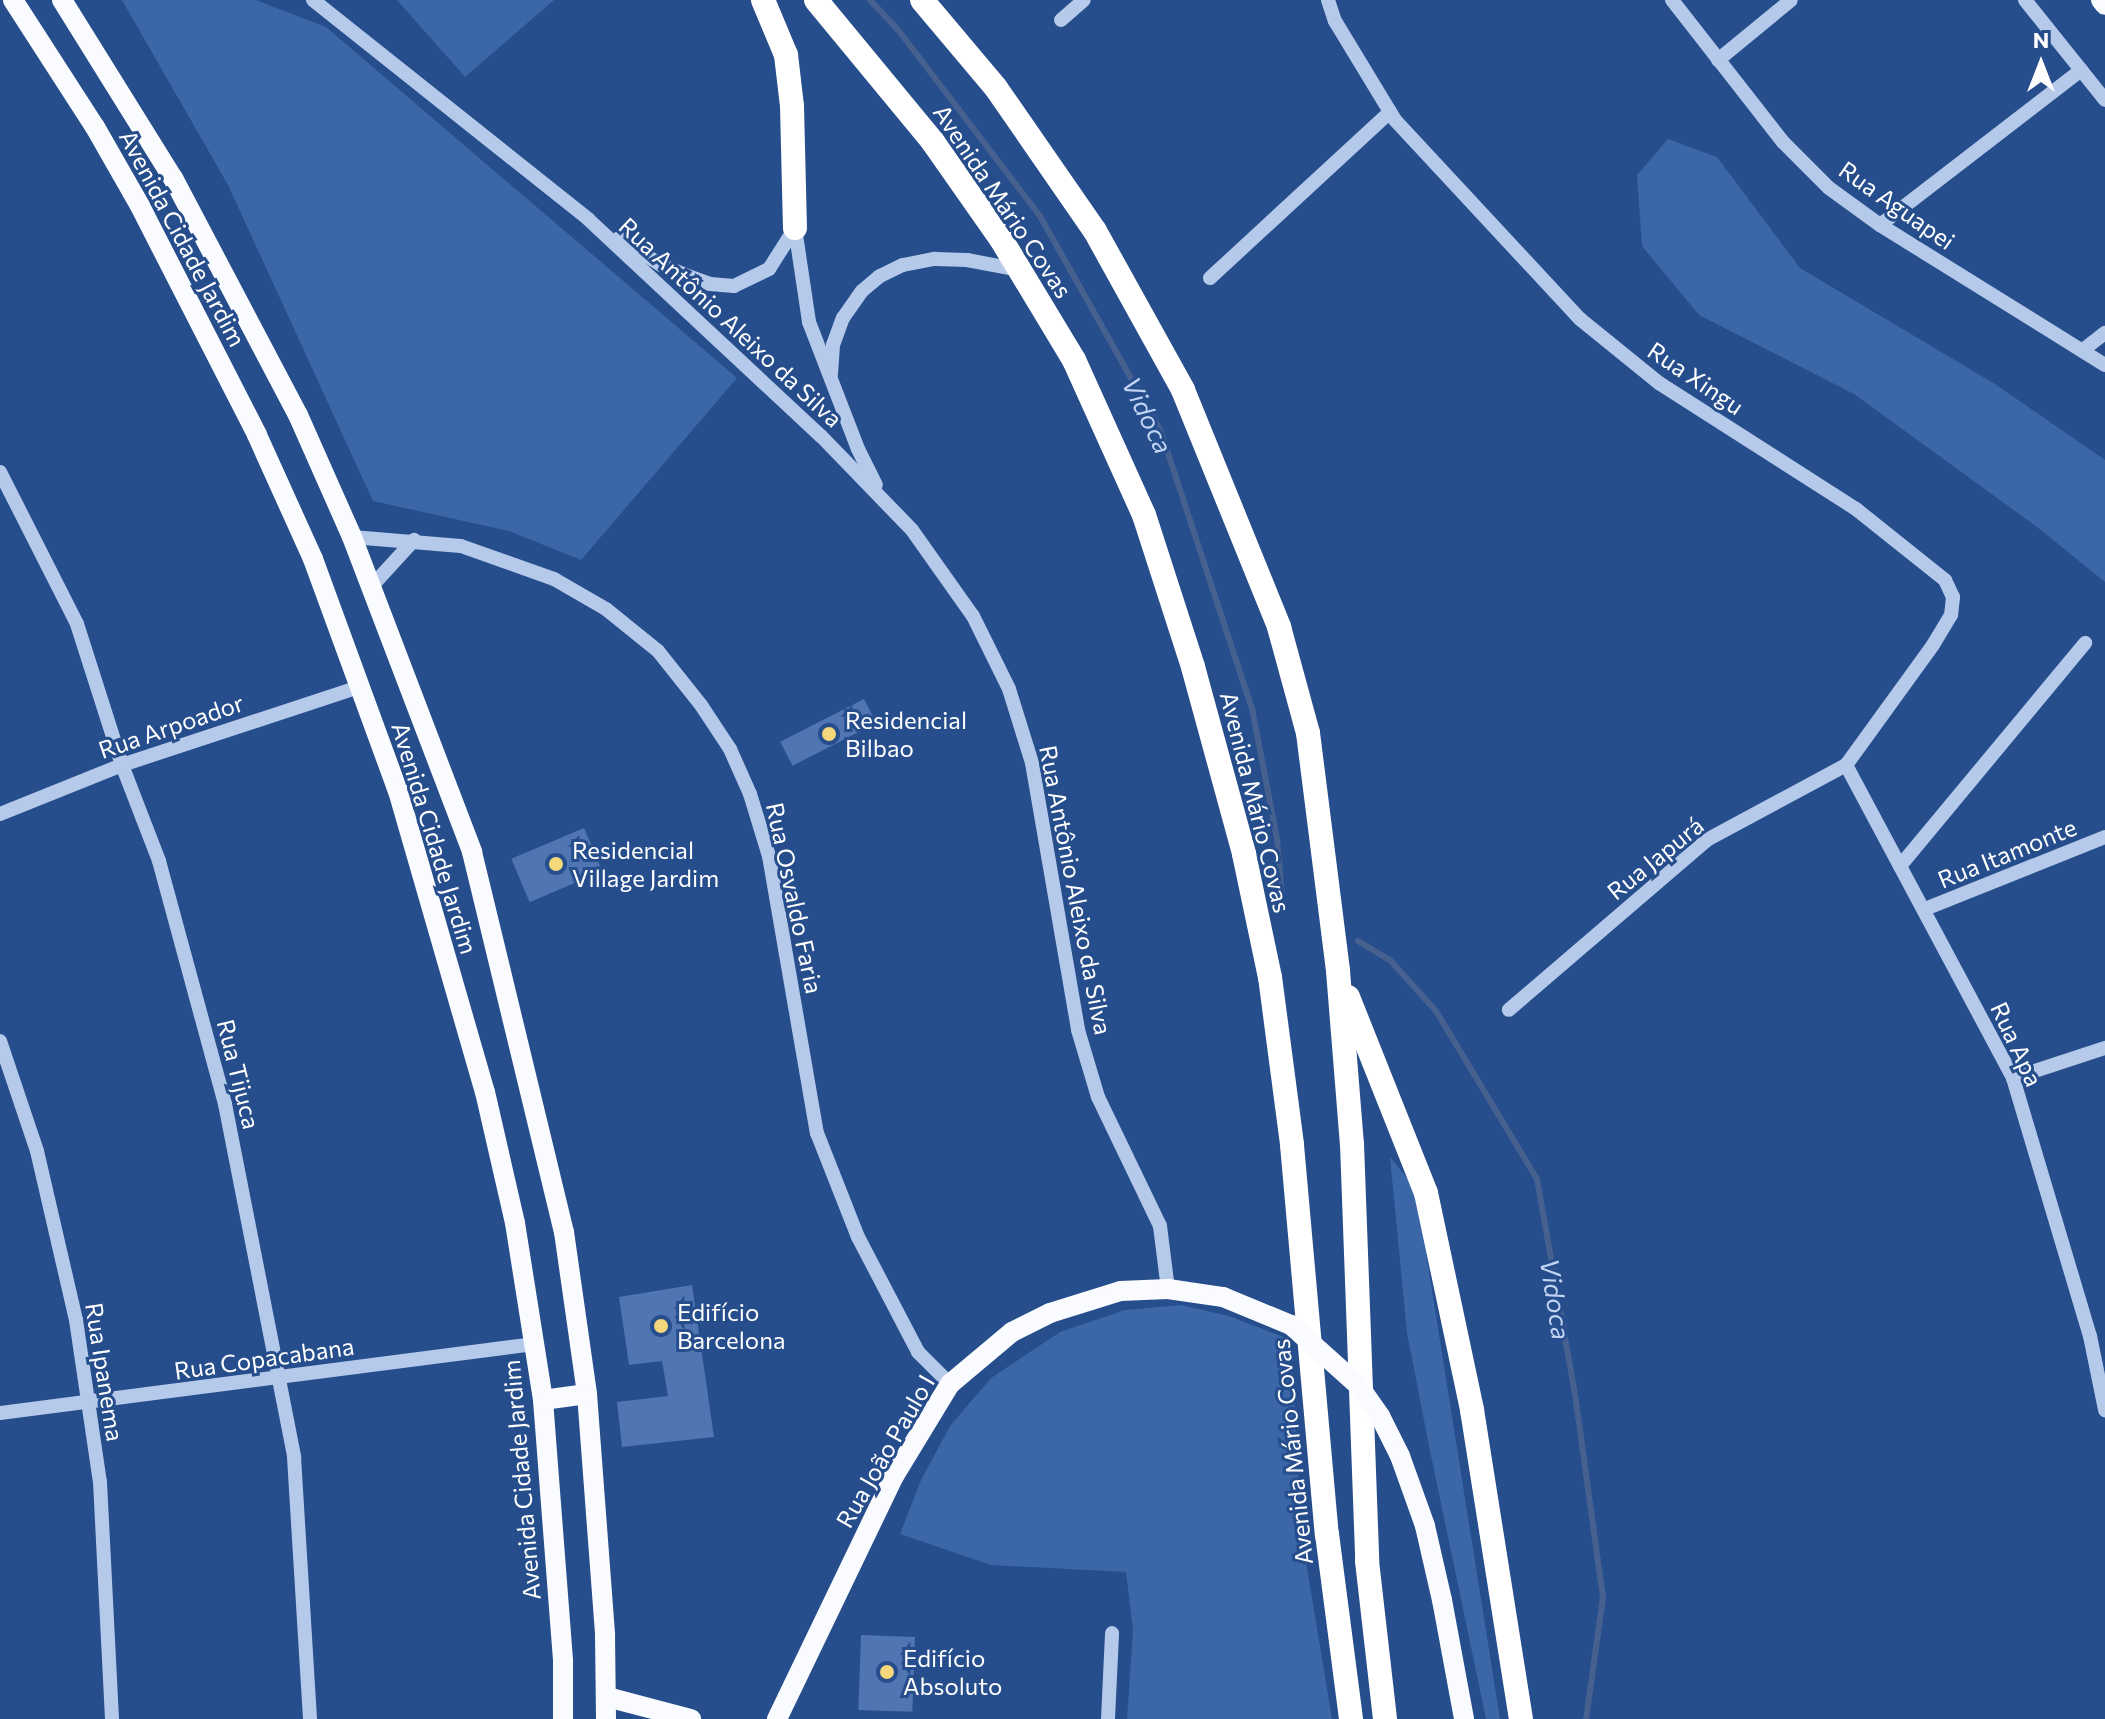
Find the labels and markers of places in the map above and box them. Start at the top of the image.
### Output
place label: Residencial Bilbao [845,706,967,762]
marker: Residencial Bilbao [820,725,838,743]
place label: Residencial Village Jardim [572,836,719,892]
marker: Residencial Village Jardim [547,855,565,873]
place label: Edifício Barcelona [677,1298,785,1354]
marker: Edifício Barcelona [652,1317,670,1335]
place label: Edifício Absoluto [903,1644,1002,1700]
marker: Edifício Absoluto [878,1663,896,1681]

